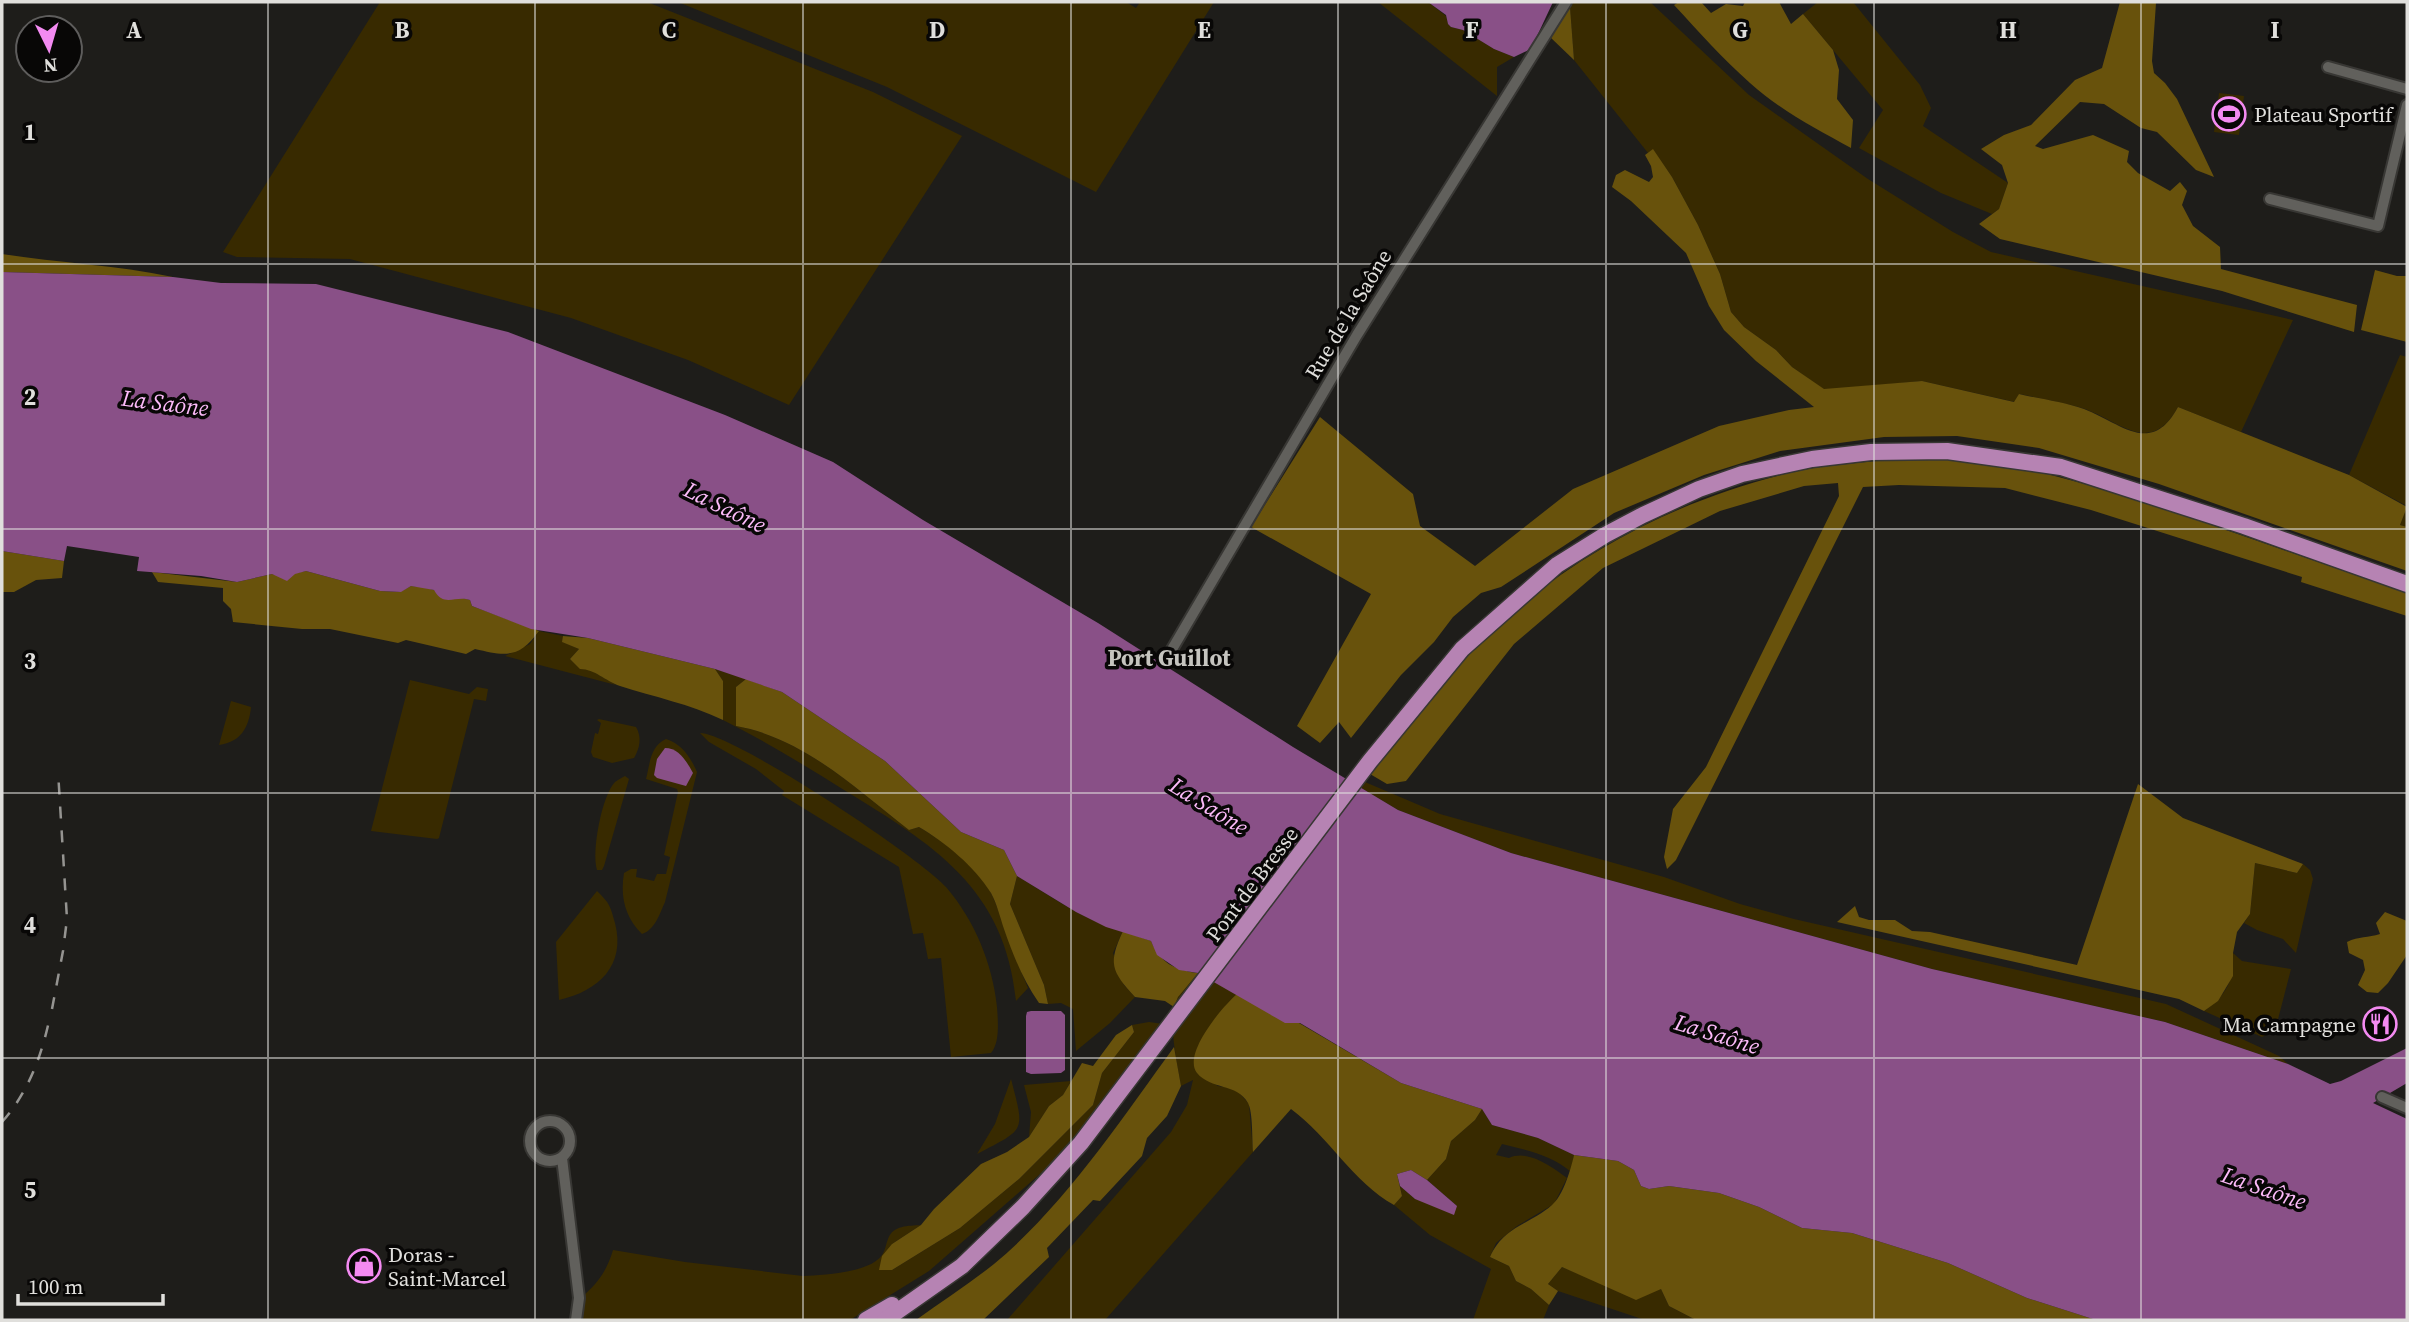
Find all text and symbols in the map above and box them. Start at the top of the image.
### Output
north arrow [14,14,84,84]
text: A [126,14,142,46]
text: B [395,14,410,46]
text: C [662,14,676,46]
text: D [929,14,945,46]
text: E [1197,14,1211,46]
text: F [1465,14,1479,46]
text: G [1732,14,1748,46]
text: H [1999,14,2017,46]
text: I [2271,14,2280,46]
text: N [42,52,59,80]
sports icon: Plateau Sportif [2210,95,2248,133]
place label: Plateau Sportif [2254,100,2394,129]
text: 1 [24,116,36,148]
street label: Rue de la Saône [1298,244,1398,384]
text: 2 [24,381,36,413]
water label: La Saône [119,382,211,424]
water label: La Saône [678,473,772,541]
district label: Port Guillot [1107,642,1231,674]
text: 3 [24,645,36,677]
water label: La Saône [1163,769,1255,843]
street label: Pont de Bresse [1199,821,1305,947]
text: 4 [24,909,36,941]
restaurant icon: Ma Campagne [2361,1005,2399,1043]
water label: La Saône [1670,1006,1764,1062]
place label: Ma Campagne [2222,1010,2356,1039]
water label: La Saône [2217,1158,2311,1218]
text: 5 [24,1174,36,1206]
place label: Doras - Saint-Marcel [388,1240,506,1293]
shop icon: Doras - Saint-Marcel [345,1247,383,1285]
scale bar [18,1262,163,1306]
text: 100 m [28,1272,83,1301]

